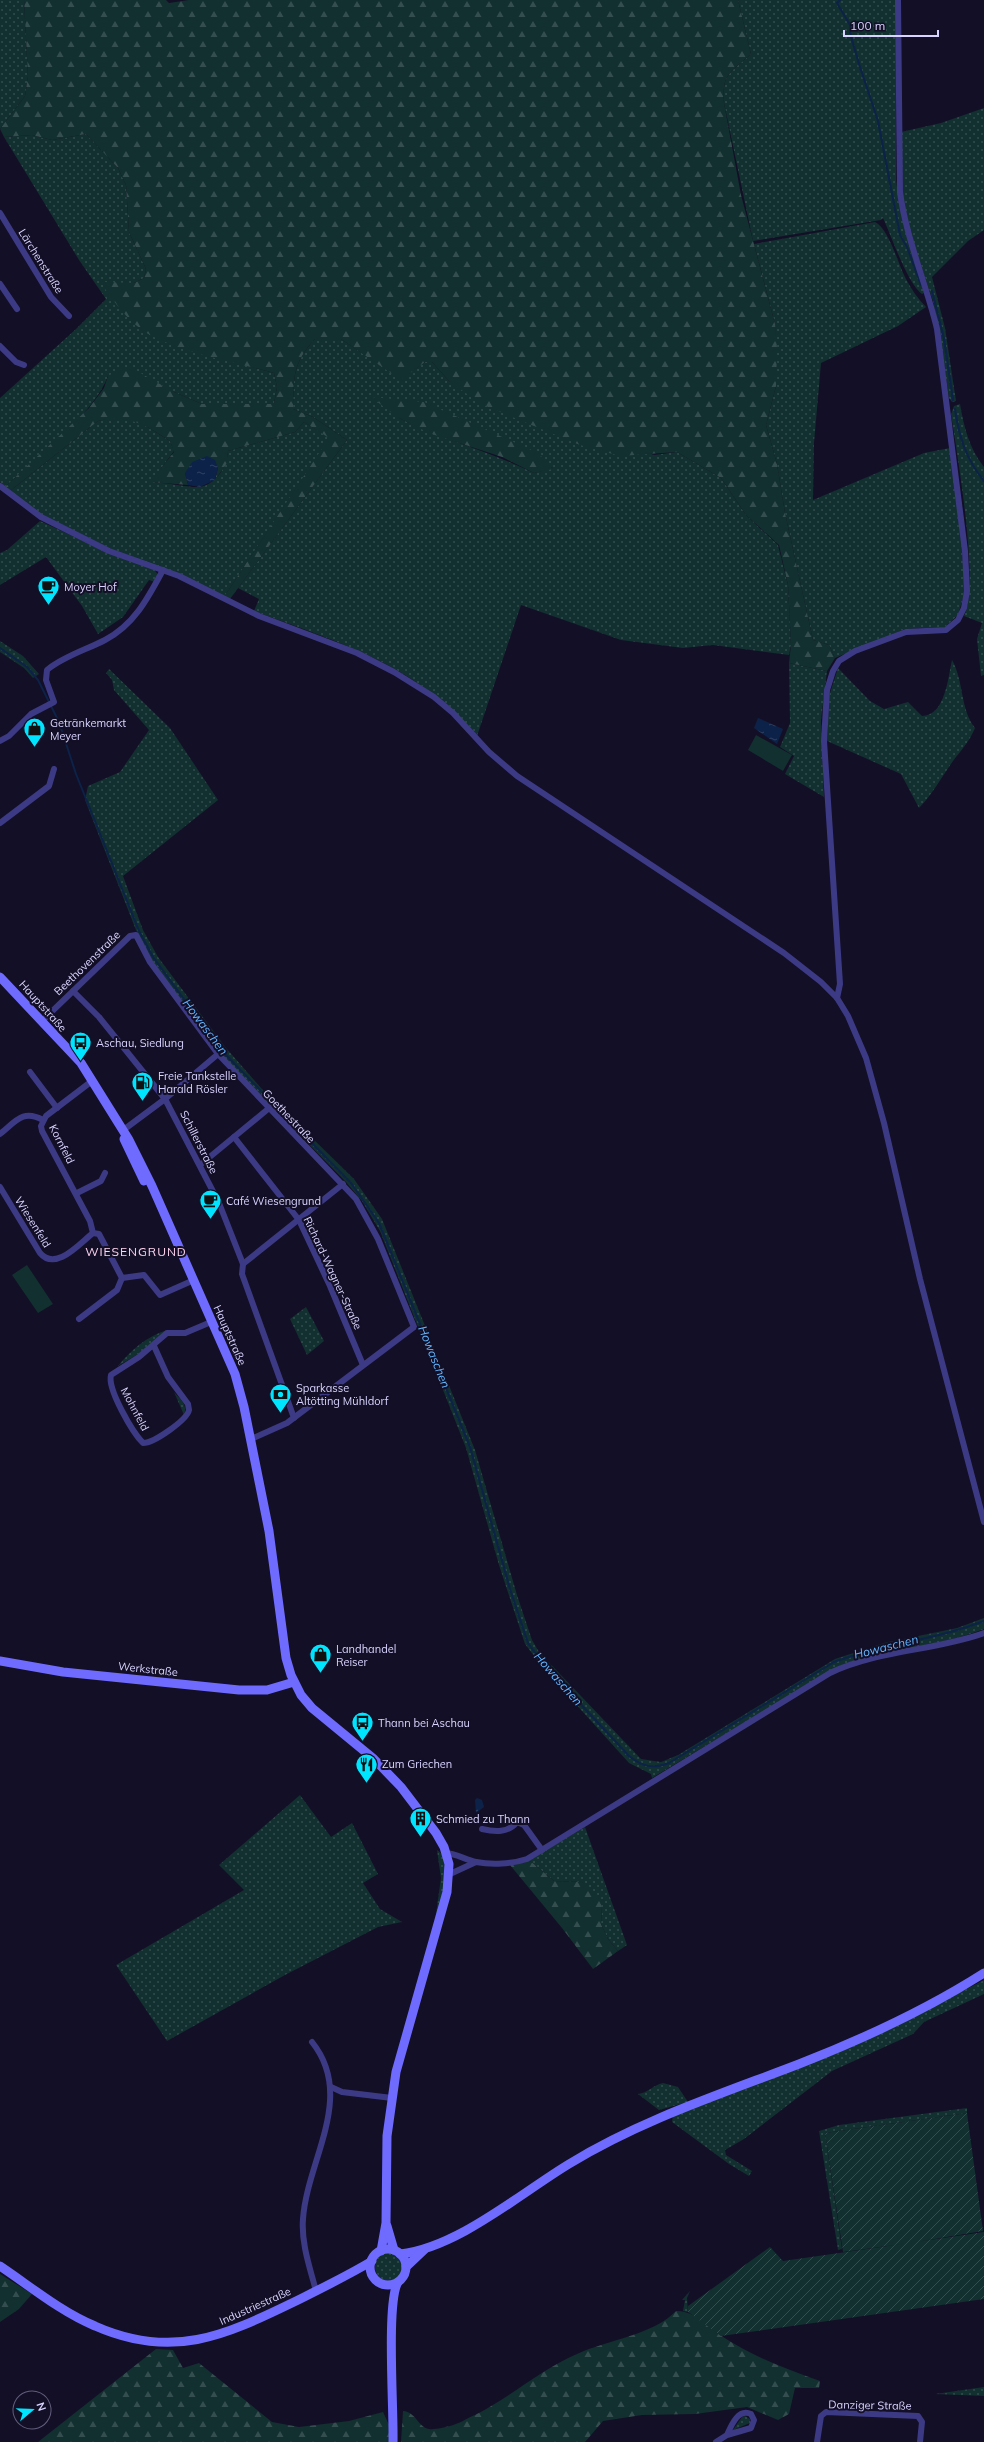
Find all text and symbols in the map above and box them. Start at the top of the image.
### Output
scale bar [844,12,938,38]
text: 100 m [850,18,885,33]
street label: Lärchenstraße [16,226,66,296]
cafe icon: Moyer Hof [35,574,61,607]
place label: Moyer Hof [64,580,117,594]
shop icon: Getränkemarkt Meyer [22,716,48,749]
place label: Getränkemarkt Meyer [50,716,126,743]
street label: Beethovenstraße [51,928,123,998]
street label: Hauptstraße [16,977,70,1035]
water label: Howaschen [180,996,231,1058]
bus stop icon: Aschau, Siedlung [68,1030,94,1063]
place label: Aschau, Siedlung [96,1036,184,1050]
fuel station icon: Freie Tankstelle Harald Rösler [129,1069,155,1102]
place label: Freie Tankstelle Harald Rösler [158,1069,236,1096]
street label: Goethestraße [260,1086,318,1146]
street label: Schillerstraße [177,1108,221,1176]
street label: Kornfeld [46,1122,78,1166]
cafe icon: Café Wiesengrund [197,1188,223,1221]
street label: Wiesenfeld [12,1194,54,1250]
place label: Café Wiesengrund [226,1194,321,1208]
street label: Richard-Wagner-Straße [301,1214,365,1332]
district label: WIESENGRUND [85,1244,187,1259]
street label: Hauptstraße [210,1303,250,1367]
water label: Howaschen [415,1323,454,1390]
bank icon: Sparkasse Altötting Mühldorf [268,1381,294,1414]
place label: Sparkasse Altötting Mühldorf [296,1381,389,1408]
street label: Mohnfeld [118,1385,152,1433]
water label: Howaschen [852,1631,920,1662]
shop icon: Landhandel Reiser [307,1642,333,1675]
place label: Landhandel Reiser [336,1642,396,1669]
water label: Howaschen [531,1649,586,1708]
street label: Werkstraße [117,1659,179,1679]
bus stop icon: Thann bei Aschau [350,1710,376,1743]
place label: Thann bei Aschau [378,1716,470,1730]
restaurant icon: Zum Griechen [353,1751,379,1784]
place label: Zum Griechen [382,1757,452,1771]
building icon: Schmied zu Thann [408,1806,434,1839]
place label: Schmied zu Thann [436,1812,530,1826]
street label: Industriestraße [217,2284,293,2328]
north arrow [12,2390,52,2430]
street label: Danziger Straße [828,2397,912,2413]
text: N [33,2401,49,2413]

